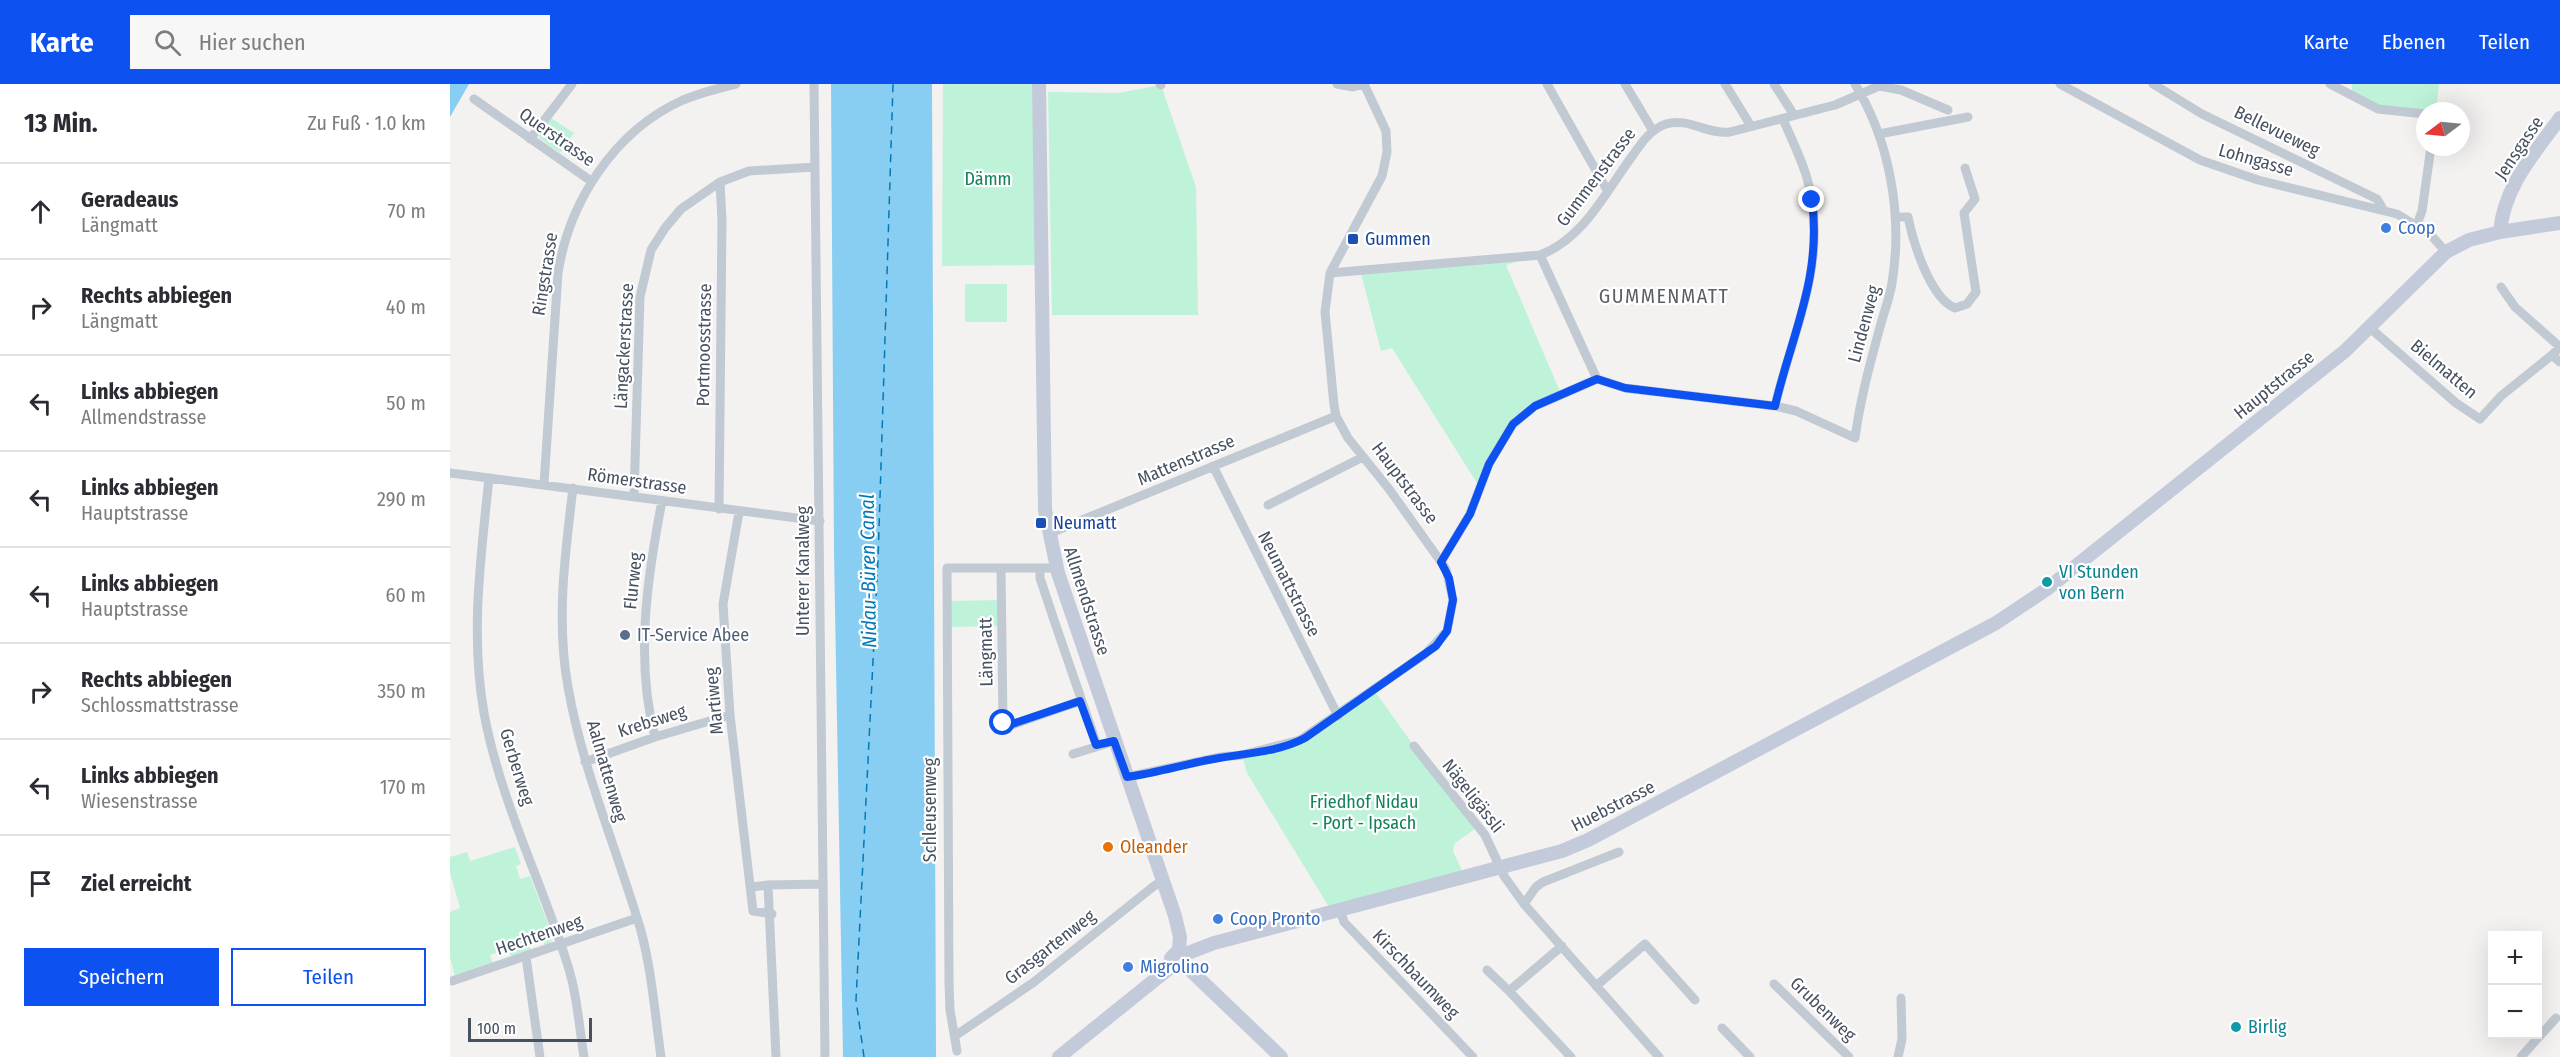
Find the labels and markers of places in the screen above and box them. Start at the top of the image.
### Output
place label: Coop [2398,217,2435,239]
marker: Coop [2379,221,2393,235]
place label: Gummen [1365,228,1431,250]
marker: Gummen [1346,232,1360,246]
place label: Neumatt [1053,512,1117,534]
marker: Neumatt [1034,516,1048,530]
place label: VI Stunden von Bern [2059,561,2139,604]
marker: VI Stunden von Bern [2040,575,2054,589]
place label: IT-Service Abee [637,624,749,646]
marker: IT-Service Abee [618,628,632,642]
place label: Oleander [1120,836,1189,858]
marker: Oleander [1101,840,1115,854]
place label: Coop Pronto [1230,908,1320,930]
marker: Coop Pronto [1211,912,1225,926]
place label: Migrolino [1140,956,1209,978]
marker: Migrolino [1121,960,1135,974]
place label: Birlig [2248,1016,2287,1038]
marker: Birlig [2229,1020,2243,1034]

